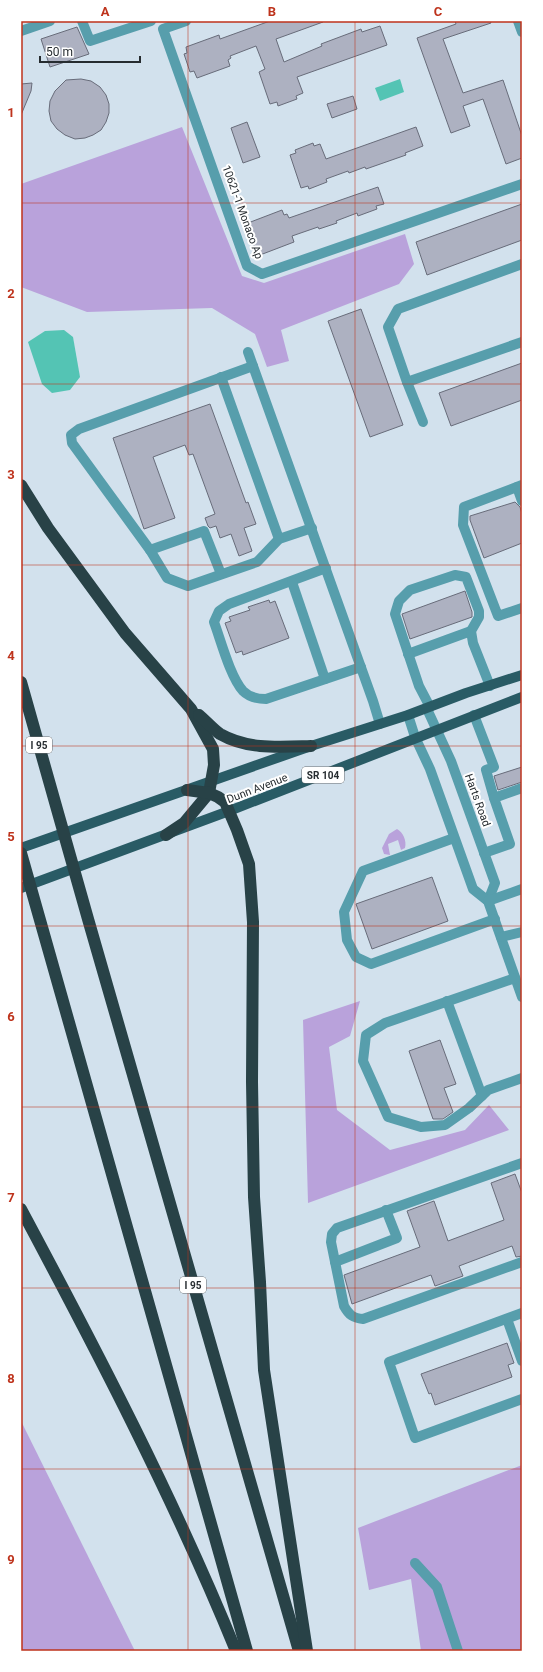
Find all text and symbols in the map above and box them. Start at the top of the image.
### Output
text: A [101,4,110,19]
text: B [268,4,276,19]
text: C [434,4,443,19]
scale bar [40,38,140,64]
text: 50 m [46,45,73,59]
text: 1 [7,105,15,120]
street label: 10621-1 Monaco Ap [220,163,266,261]
text: 2 [7,286,15,301]
text: 3 [7,467,15,482]
text: 4 [7,648,15,663]
road number: I 95 [26,737,52,753]
road number: SR 104 [302,767,344,783]
street label: Dunn Avenue [225,771,290,806]
street label: Harts Road [462,772,493,828]
text: 5 [7,829,15,844]
text: 6 [7,1009,15,1024]
text: 7 [7,1190,15,1205]
road number: I 95 [180,1277,206,1293]
text: 8 [7,1371,15,1386]
text: 9 [7,1552,15,1567]

